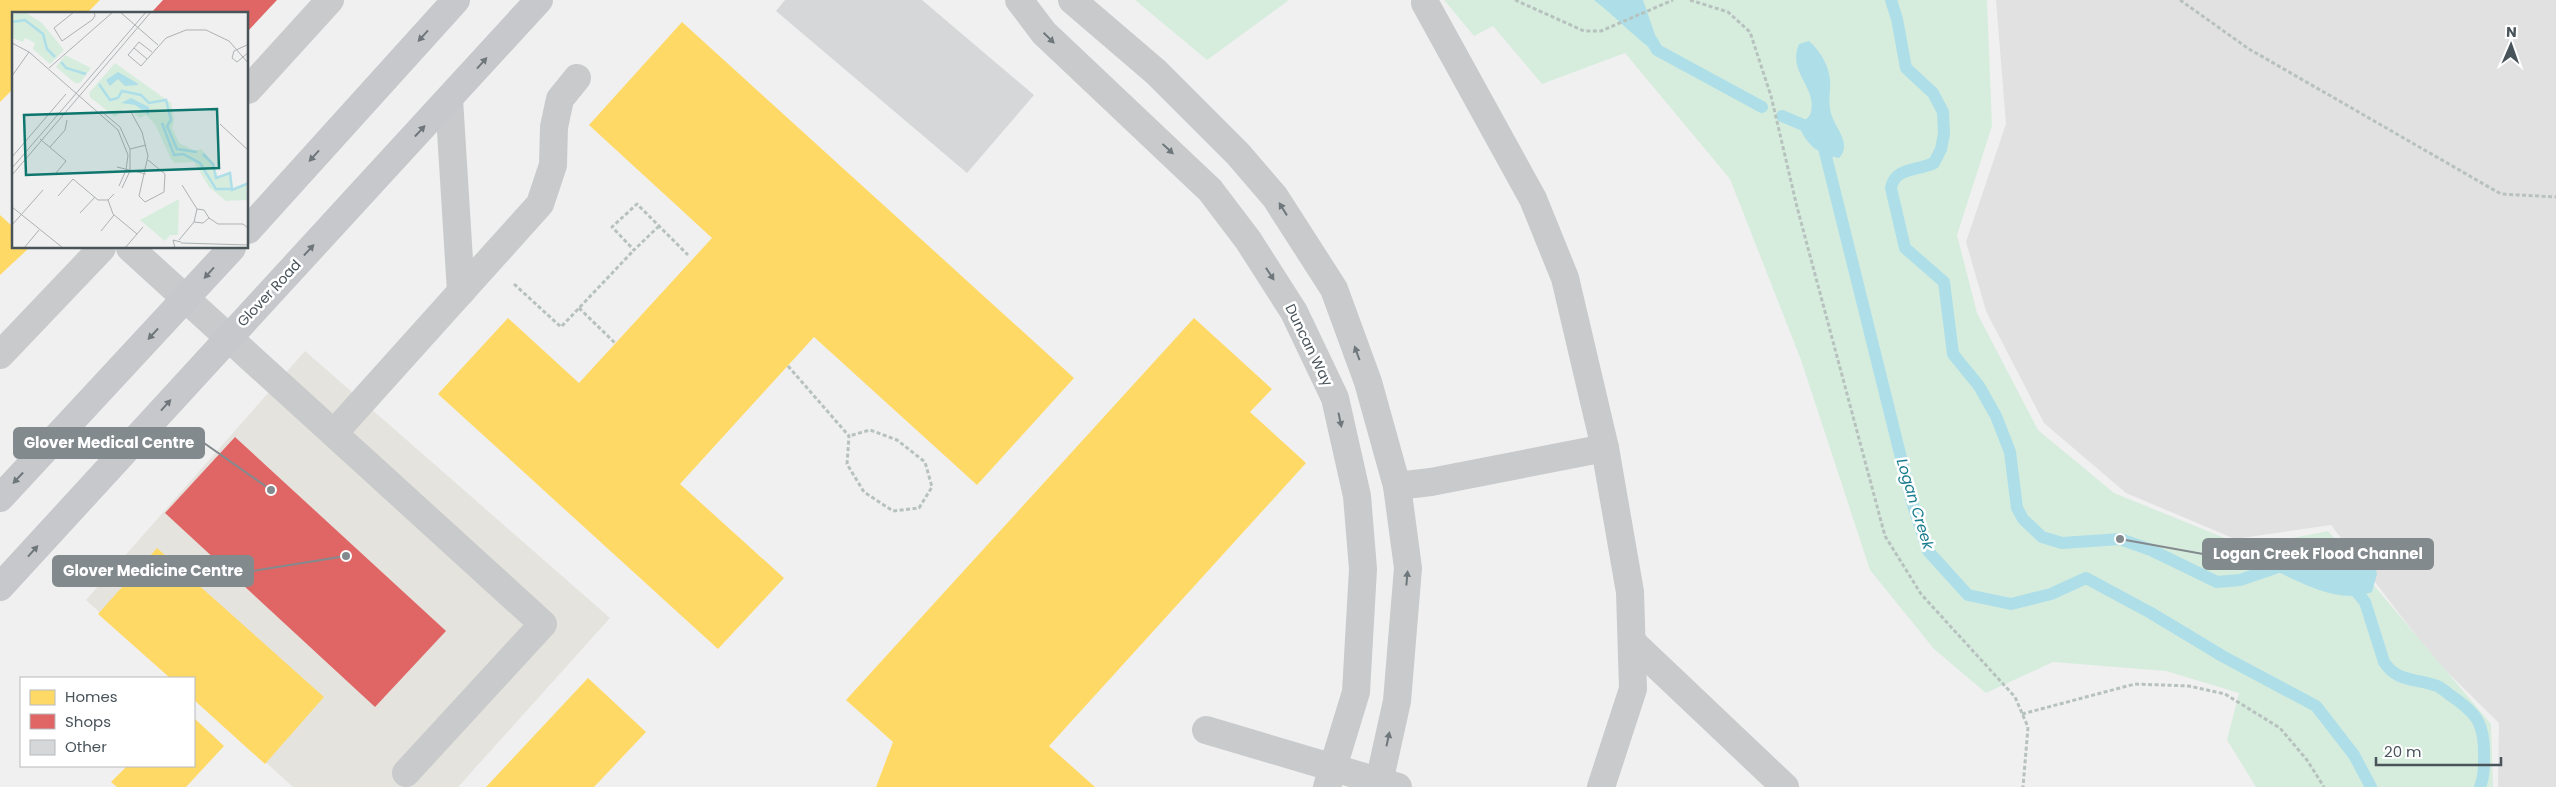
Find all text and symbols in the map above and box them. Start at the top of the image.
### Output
inset map [12,12,249,249]
north arrow [2486,20,2536,70]
text: N [2506,22,2517,42]
one-way arrow [418,30,429,43]
one-way arrow [1043,32,1055,44]
one-way arrow [476,57,488,69]
one-way arrow [414,125,426,137]
one-way arrow [1161,143,1173,155]
one-way arrow [308,150,320,162]
one-way arrow [1278,202,1288,215]
one-way arrow [303,244,315,256]
street label: Glover Road [233,255,305,331]
one-way arrow [203,266,215,278]
one-way arrow [1266,267,1275,281]
street label: Duncan Way [1280,300,1338,390]
one-way arrow [147,327,159,339]
one-way arrow [1353,345,1360,360]
one-way arrow [160,400,172,412]
one-way arrow [1336,412,1344,427]
callout: Glover Medical Centre [14,428,204,458]
text: Glover Medical Centre [24,432,194,453]
water label: Logan Creek [1892,456,1940,553]
one-way arrow [12,472,24,484]
callout: Logan Creek Flood Channel [2203,539,2433,569]
text: Logan Creek Flood Channel [2213,543,2423,564]
one-way arrow [27,546,39,558]
callout: Glover Medicine Centre [53,556,253,586]
text: Glover Medicine Centre [63,560,243,581]
one-way arrow [1404,570,1412,586]
legend [20,677,195,767]
text: Homes [65,686,118,707]
text: Shops [65,711,111,732]
one-way arrow [1385,731,1393,747]
scale bar [2376,734,2501,766]
text: Other [65,736,107,757]
text: 20 m [2384,741,2422,762]

